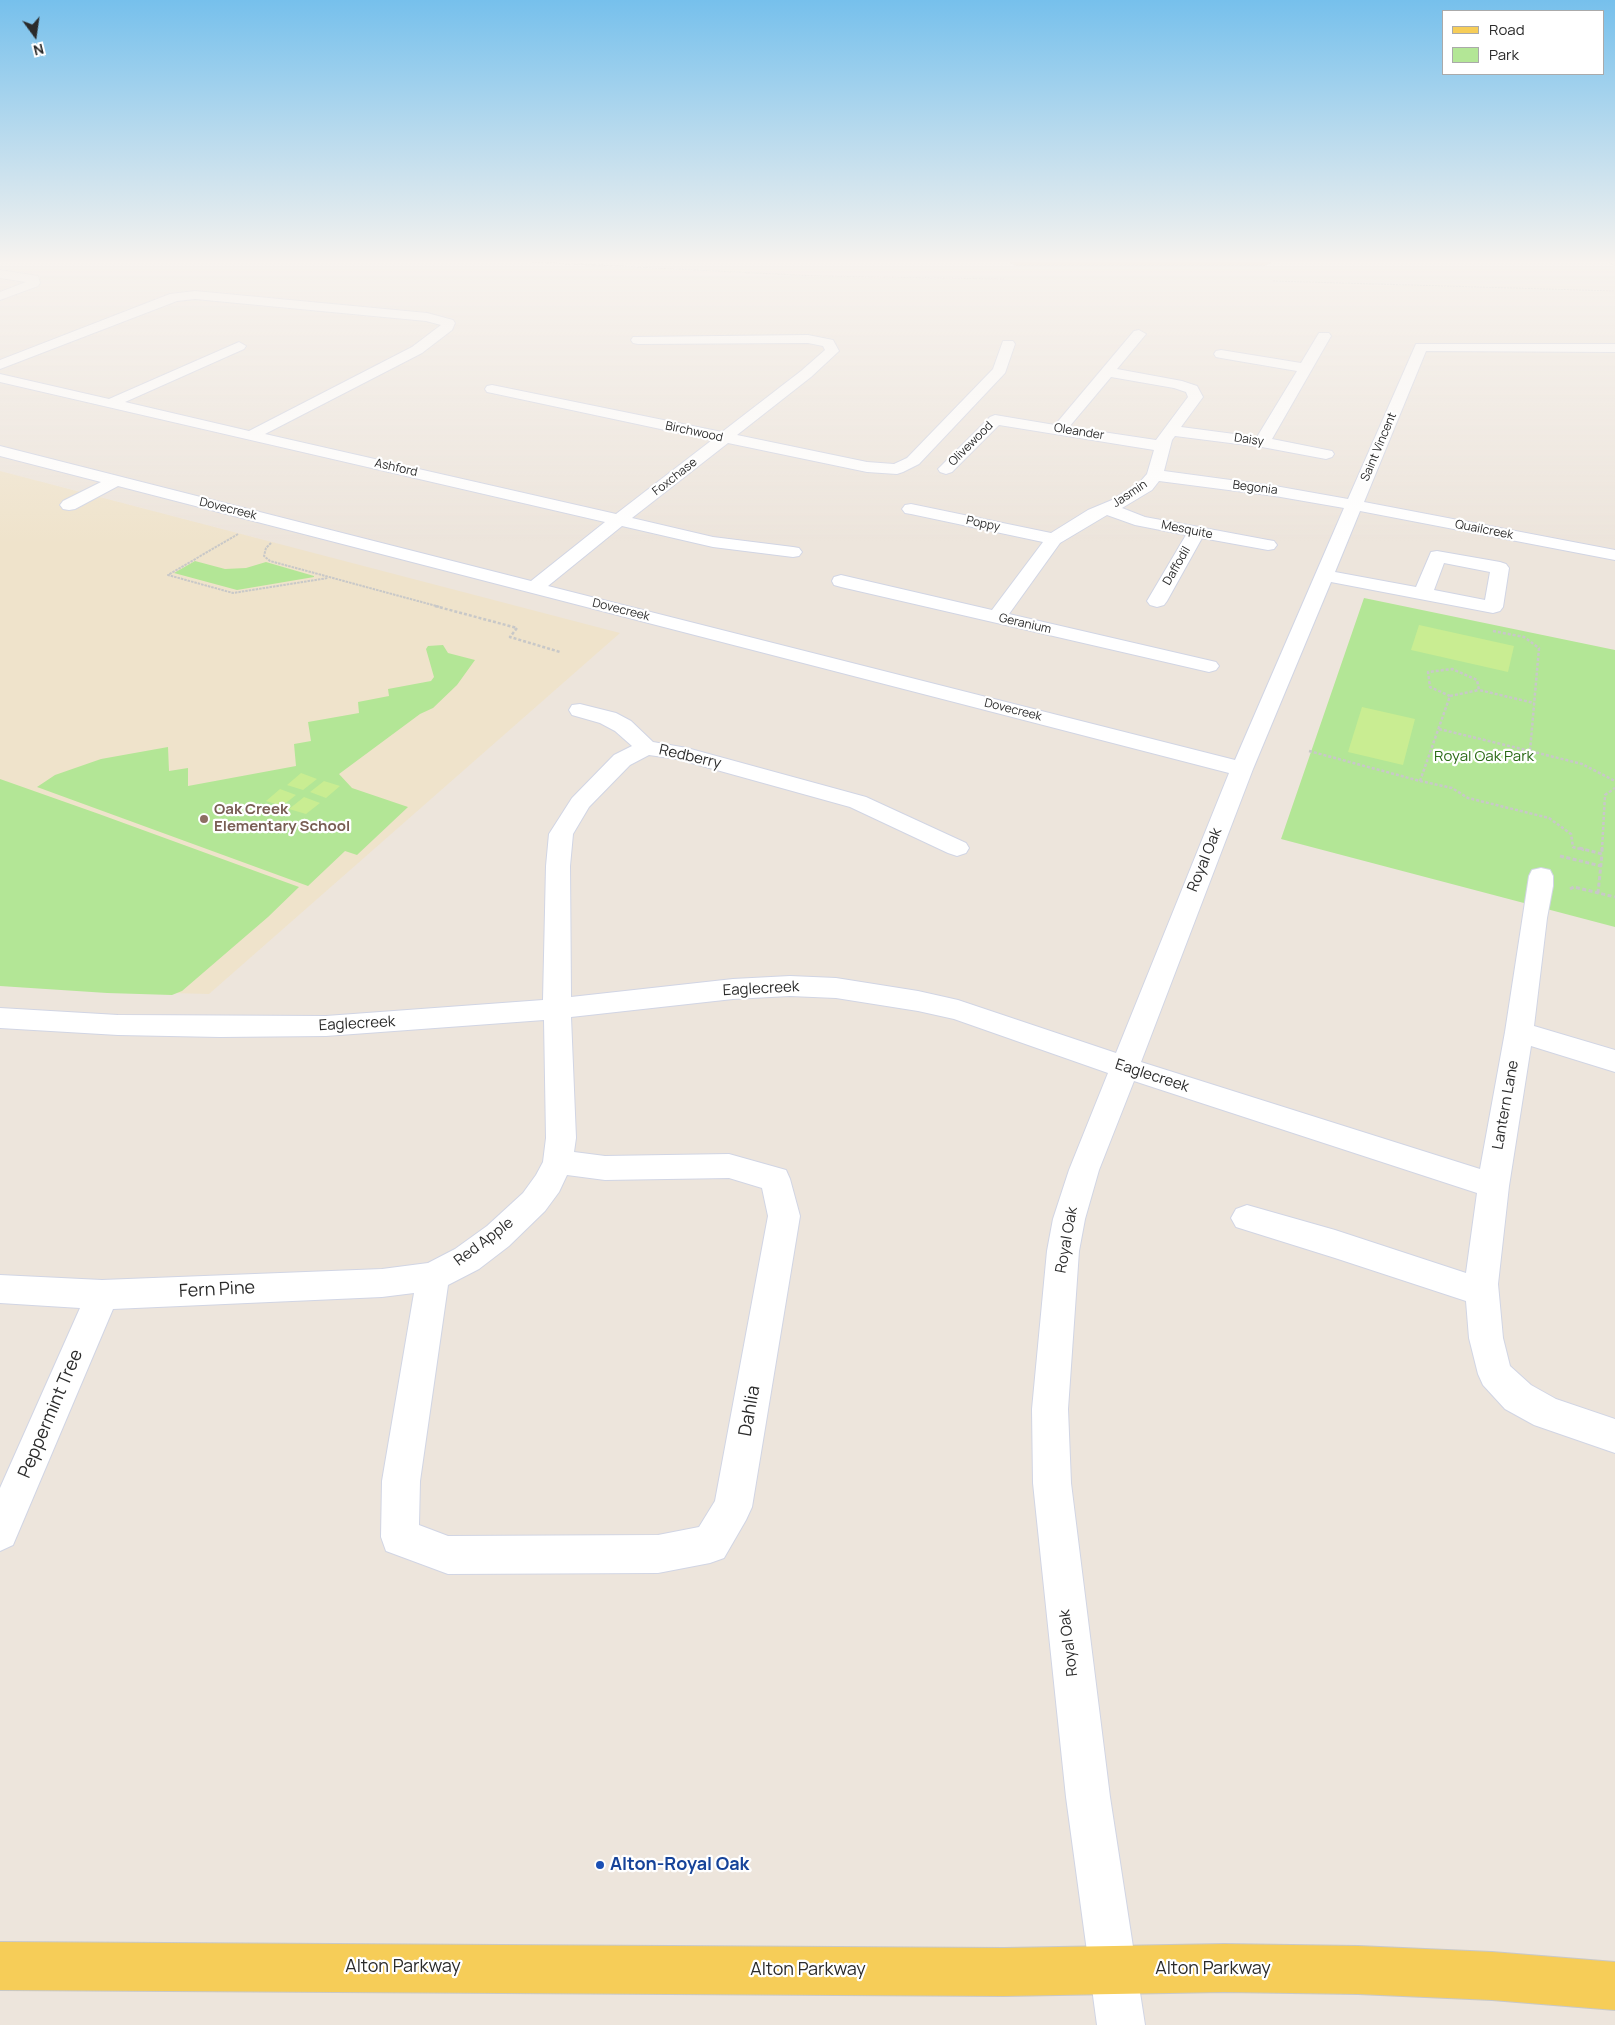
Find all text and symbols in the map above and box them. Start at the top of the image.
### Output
north arrow [10,10,60,60]
legend [1442,10,1605,75]
text: Road [1489,19,1525,40]
text: N [32,40,46,60]
text: Park [1489,44,1519,65]
street label: Saint Vincent [1358,410,1400,484]
street label: Birchwood [664,419,724,445]
street label: Olivewood [946,419,996,469]
street label: Oleander [1053,421,1105,443]
street label: Daisy [1233,431,1265,449]
street label: Foxchase [650,455,700,499]
street label: Ashford [373,456,419,480]
street label: Jasmin [1110,477,1150,511]
street label: Begonia [1232,478,1278,498]
street label: Dovecreek [198,495,258,523]
street label: Poppy [965,513,1001,535]
street label: Quailcreek [1454,517,1514,543]
street label: Mesquite [1160,518,1214,542]
street label: Daffodil [1160,544,1194,588]
street label: Dovecreek [591,596,651,624]
street label: Geranium [997,611,1053,637]
street label: Dovecreek [983,696,1043,724]
street label: Redberry [657,741,723,773]
park label: Royal Oak Park [1434,748,1534,766]
place label: Oak Creek Elementary School [214,801,350,836]
marker: Oak Creek Elementary School [198,813,210,825]
street label: Royal Oak [1184,826,1226,894]
street label: Eaglecreek [722,978,800,1000]
street label: Eaglecreek [318,1013,396,1035]
street label: Eaglecreek [1113,1056,1191,1096]
street label: Lantern Lane [1489,1059,1523,1151]
street label: Royal Oak [1052,1205,1082,1275]
street label: Red Apple [451,1214,517,1270]
street label: Fern Pine [178,1277,256,1303]
street label: Peppermint Tree [14,1346,88,1482]
street label: Dahlia [735,1384,765,1438]
street label: Royal Oak [1056,1609,1082,1677]
place label: Alton-Royal Oak [610,1854,749,1876]
marker: Alton-Royal Oak [594,1859,606,1871]
street label: Alton Parkway [345,1956,461,1978]
street label: Alton Parkway [1155,1958,1271,1980]
street label: Alton Parkway [750,1959,866,1981]

